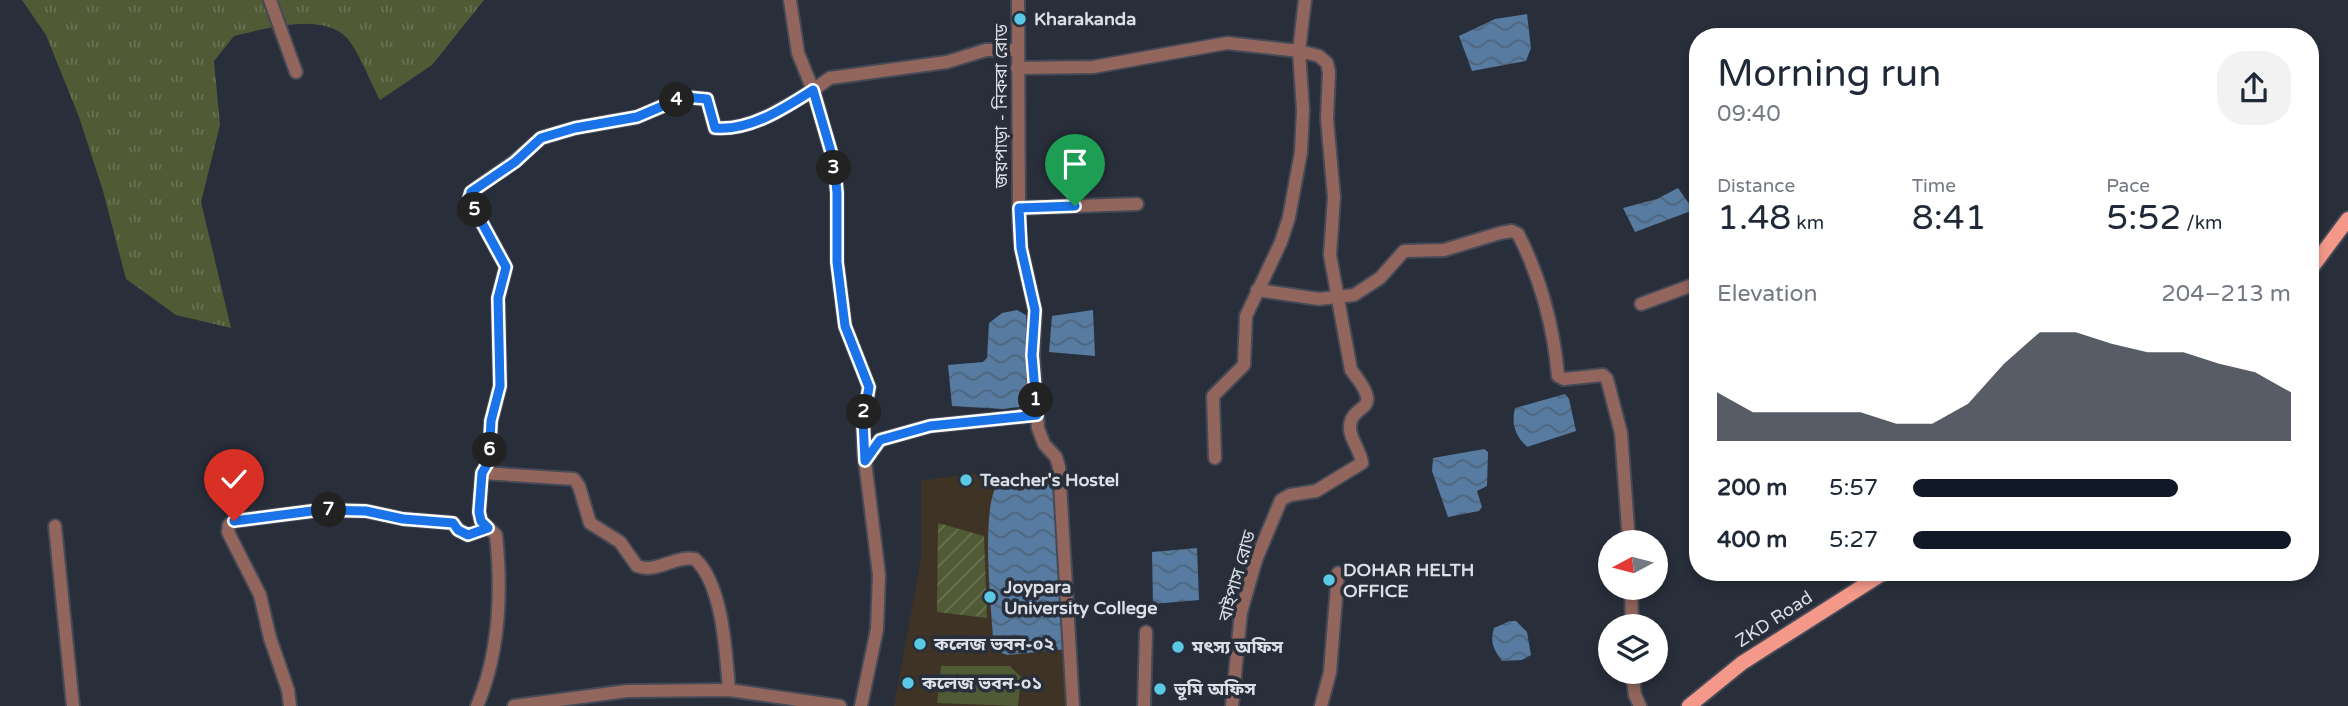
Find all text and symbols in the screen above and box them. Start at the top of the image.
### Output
place label: Kharakanda [1034,8,1136,30]
marker: Kharakanda [1012,11,1028,27]
street label: জয়পাড়া - নিকরা রোড [990,24,1012,189]
text: Morning run [1717,51,1941,97]
button: share [2217,51,2291,125]
pin: 4 [660,82,694,118]
text: 4 [671,88,682,110]
text: 09:40 [1717,100,1781,128]
pin [1045,134,1105,206]
icon: arrive [1056,145,1094,183]
pin: 3 [816,150,852,186]
text: 3 [828,156,839,178]
text: Distance [1717,175,1795,197]
text: Time [1912,175,1956,197]
text: Pace [2106,175,2150,197]
pin: 5 [458,192,492,228]
text: 1.48 [1717,197,1791,239]
text: 8:41 [1912,197,1987,239]
text: 5:52 [2106,197,2181,239]
text: 5 [469,198,480,220]
text: km [1791,212,1824,234]
text: /km [2181,212,2223,234]
text: Elevation [1717,280,1818,308]
text: 204–213 m [2161,280,2291,308]
pin: 1 [1018,382,1054,418]
text: 1 [1030,388,1041,410]
pin: 2 [846,394,882,430]
text: 2 [858,400,869,422]
pin: 6 [472,433,508,468]
text: 6 [484,438,495,460]
pin [204,449,264,521]
icon: check [215,460,253,498]
place label: Teacher's Hostel [979,469,1119,491]
marker: Teacher's Hostel [958,472,974,488]
text: 200 m [1717,474,1787,502]
text: 5:57 [1829,474,1878,502]
pin: 7 [312,492,346,528]
text: 7 [323,498,334,520]
text: 400 m [1717,526,1787,554]
text: 5:27 [1829,526,1878,554]
street label: বাইপাস রোড [1213,528,1261,625]
north arrow [1598,530,1668,600]
map controls [1598,530,1668,684]
place label: DOHAR HELTH OFFICE [1343,559,1474,602]
marker: DOHAR HELTH OFFICE [1321,572,1337,588]
place label: Joypara University College [1003,576,1157,619]
street label: ZKD Road [1732,586,1816,652]
marker: Joypara University College [982,589,998,605]
button: layers [1598,614,1668,684]
place label: কলেজ ভবন-০২ [933,633,1054,655]
marker: কলেজ ভবন-০২ [912,636,928,652]
place label: মৎস্য অফিস [1191,636,1283,658]
marker: মৎস্য অফিস [1170,639,1186,655]
place label: কলেজ ভবন-০১ [921,672,1042,694]
marker: কলেজ ভবন-০১ [900,675,916,691]
place label: ভূমি অফিস [1173,678,1256,701]
marker: ভূমি অফিস [1152,681,1168,697]

